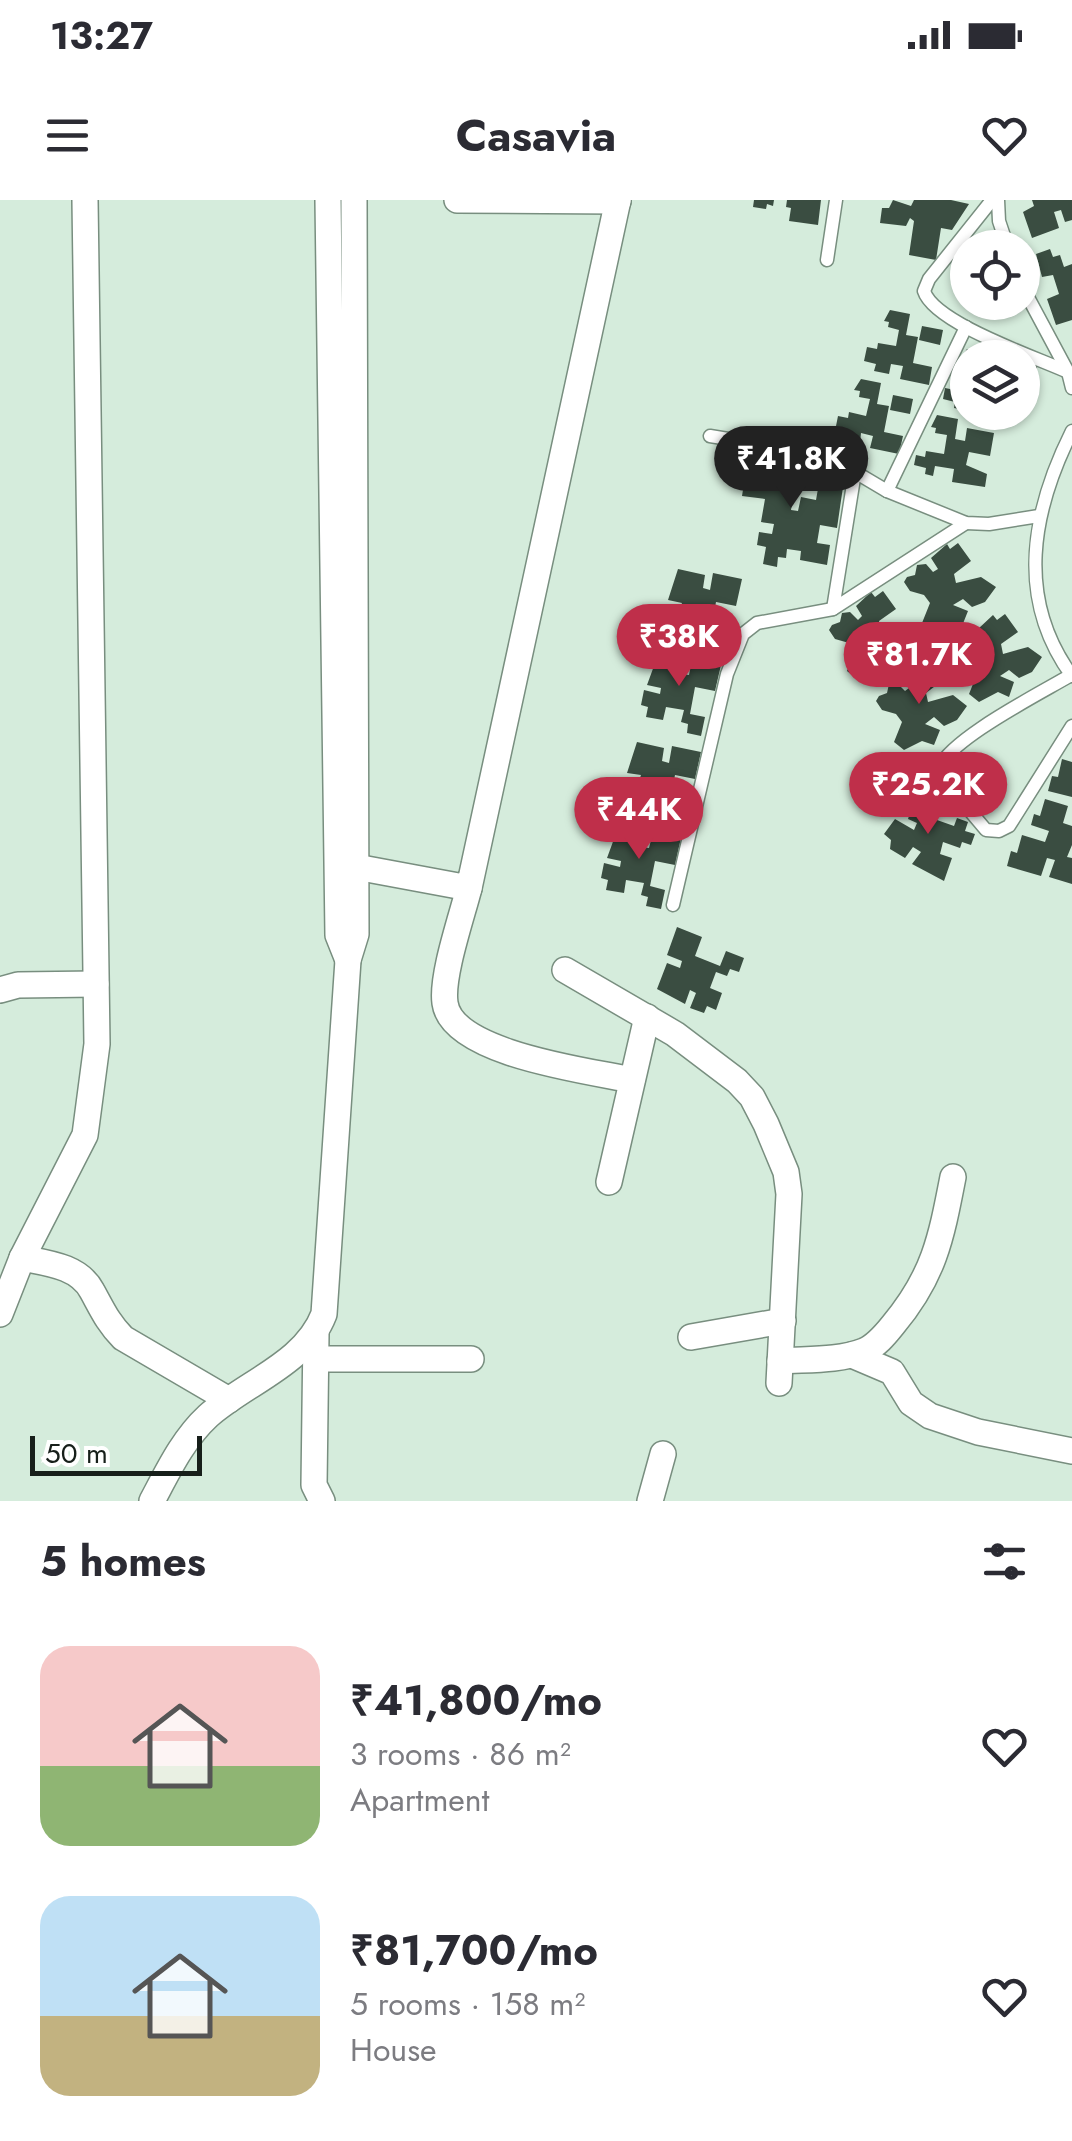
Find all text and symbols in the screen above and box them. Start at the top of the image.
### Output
text: 13:27 [50,8,153,63]
text: Casavia [456,103,616,168]
icon: menu [40,108,95,163]
icon: heart [977,108,1032,163]
map controls [950,230,1040,430]
button: locate [950,230,1040,320]
button: layers [950,340,1040,430]
pin: ₹41.8K [710,426,872,511]
text: ₹41.8K [736,435,846,481]
pin: ₹38K [620,604,738,689]
text: ₹38K [639,613,719,659]
pin: ₹81.7K [838,622,1000,707]
text: ₹81.7K [866,631,972,677]
pin: ₹25.2K [847,752,1009,837]
text: ₹25.2K [871,761,985,807]
pin: ₹44K [580,777,698,862]
text: ₹44K [596,786,682,832]
scale bar [30,1431,202,1476]
text: 50 m [45,1433,108,1474]
text: 5 homes [40,1531,206,1592]
icon: filters [977,1534,1032,1589]
text: ₹41,800/mo [350,1670,602,1731]
icon: home [120,1686,240,1806]
icon: heart [977,1719,1032,1774]
text: 3 rooms · 86 m² [350,1731,571,1777]
text: Apartment [350,1777,489,1823]
text: ₹81,700/mo [350,1920,598,1981]
icon: home [120,1936,240,2056]
icon: heart [977,1969,1032,2024]
text: 5 rooms · 158 m² [350,1981,585,2027]
text: House [350,2027,437,2073]

